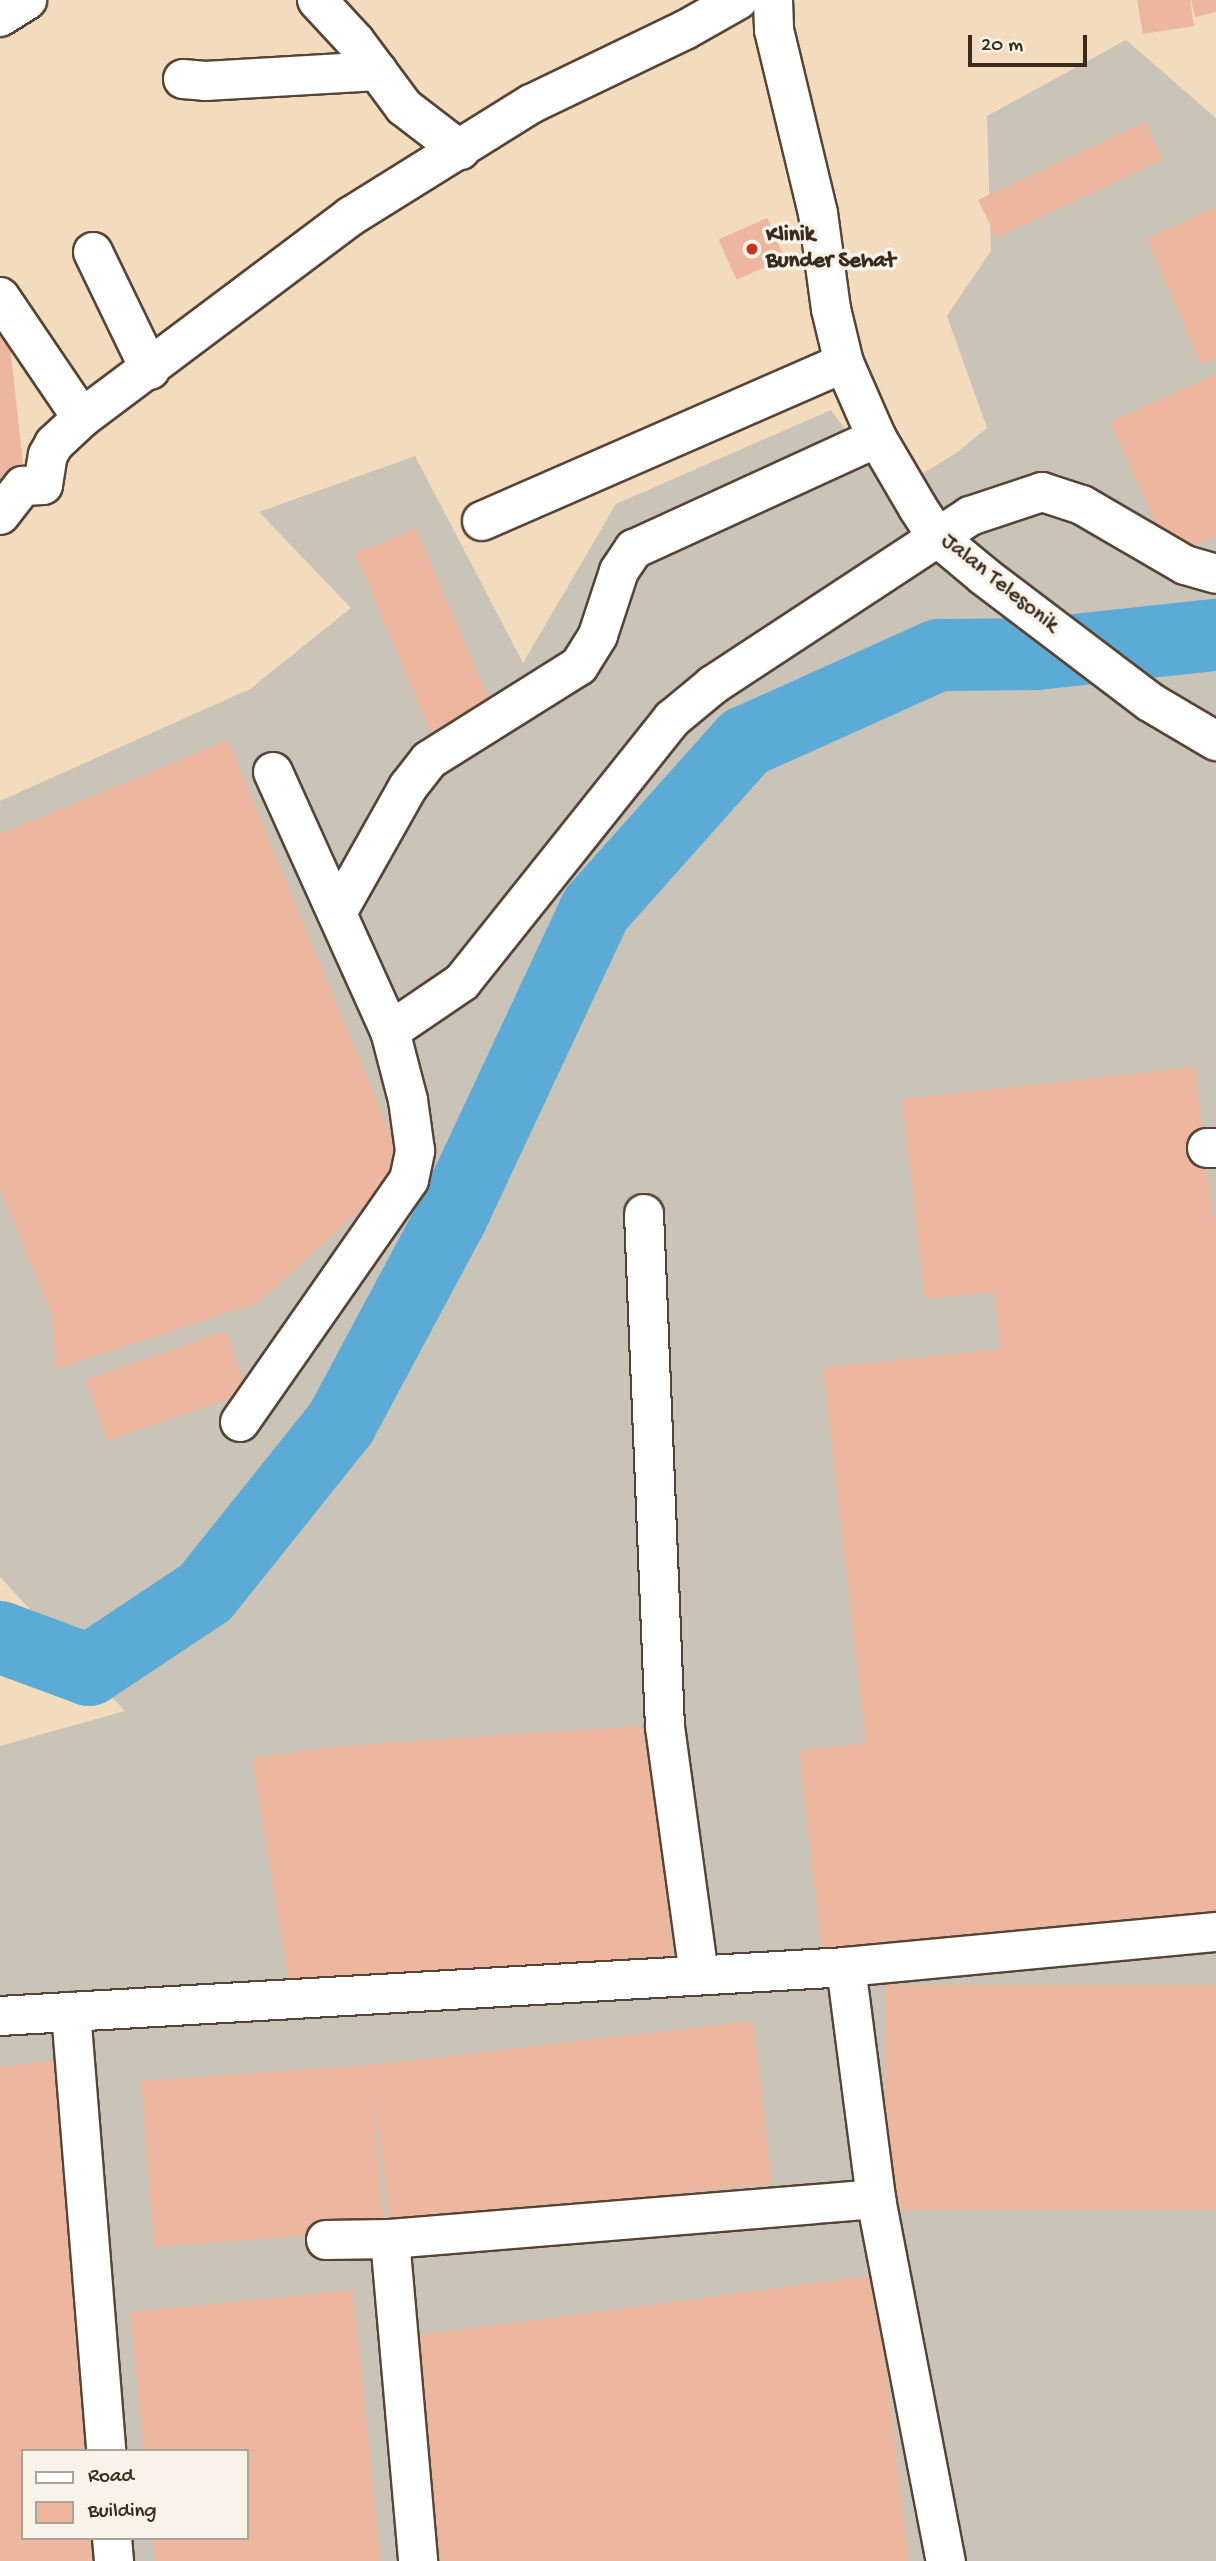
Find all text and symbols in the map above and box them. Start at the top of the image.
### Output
scale bar [971,21,1090,65]
text: 20 m [981,34,1023,59]
place label: Klinik Bunder Sehat [766,222,895,276]
marker: Klinik Bunder Sehat [744,241,760,257]
street label: Jalan Telesonik [935,528,1063,640]
legend [21,2449,248,2540]
text: Road [88,2465,134,2490]
text: Building [88,2500,157,2525]

